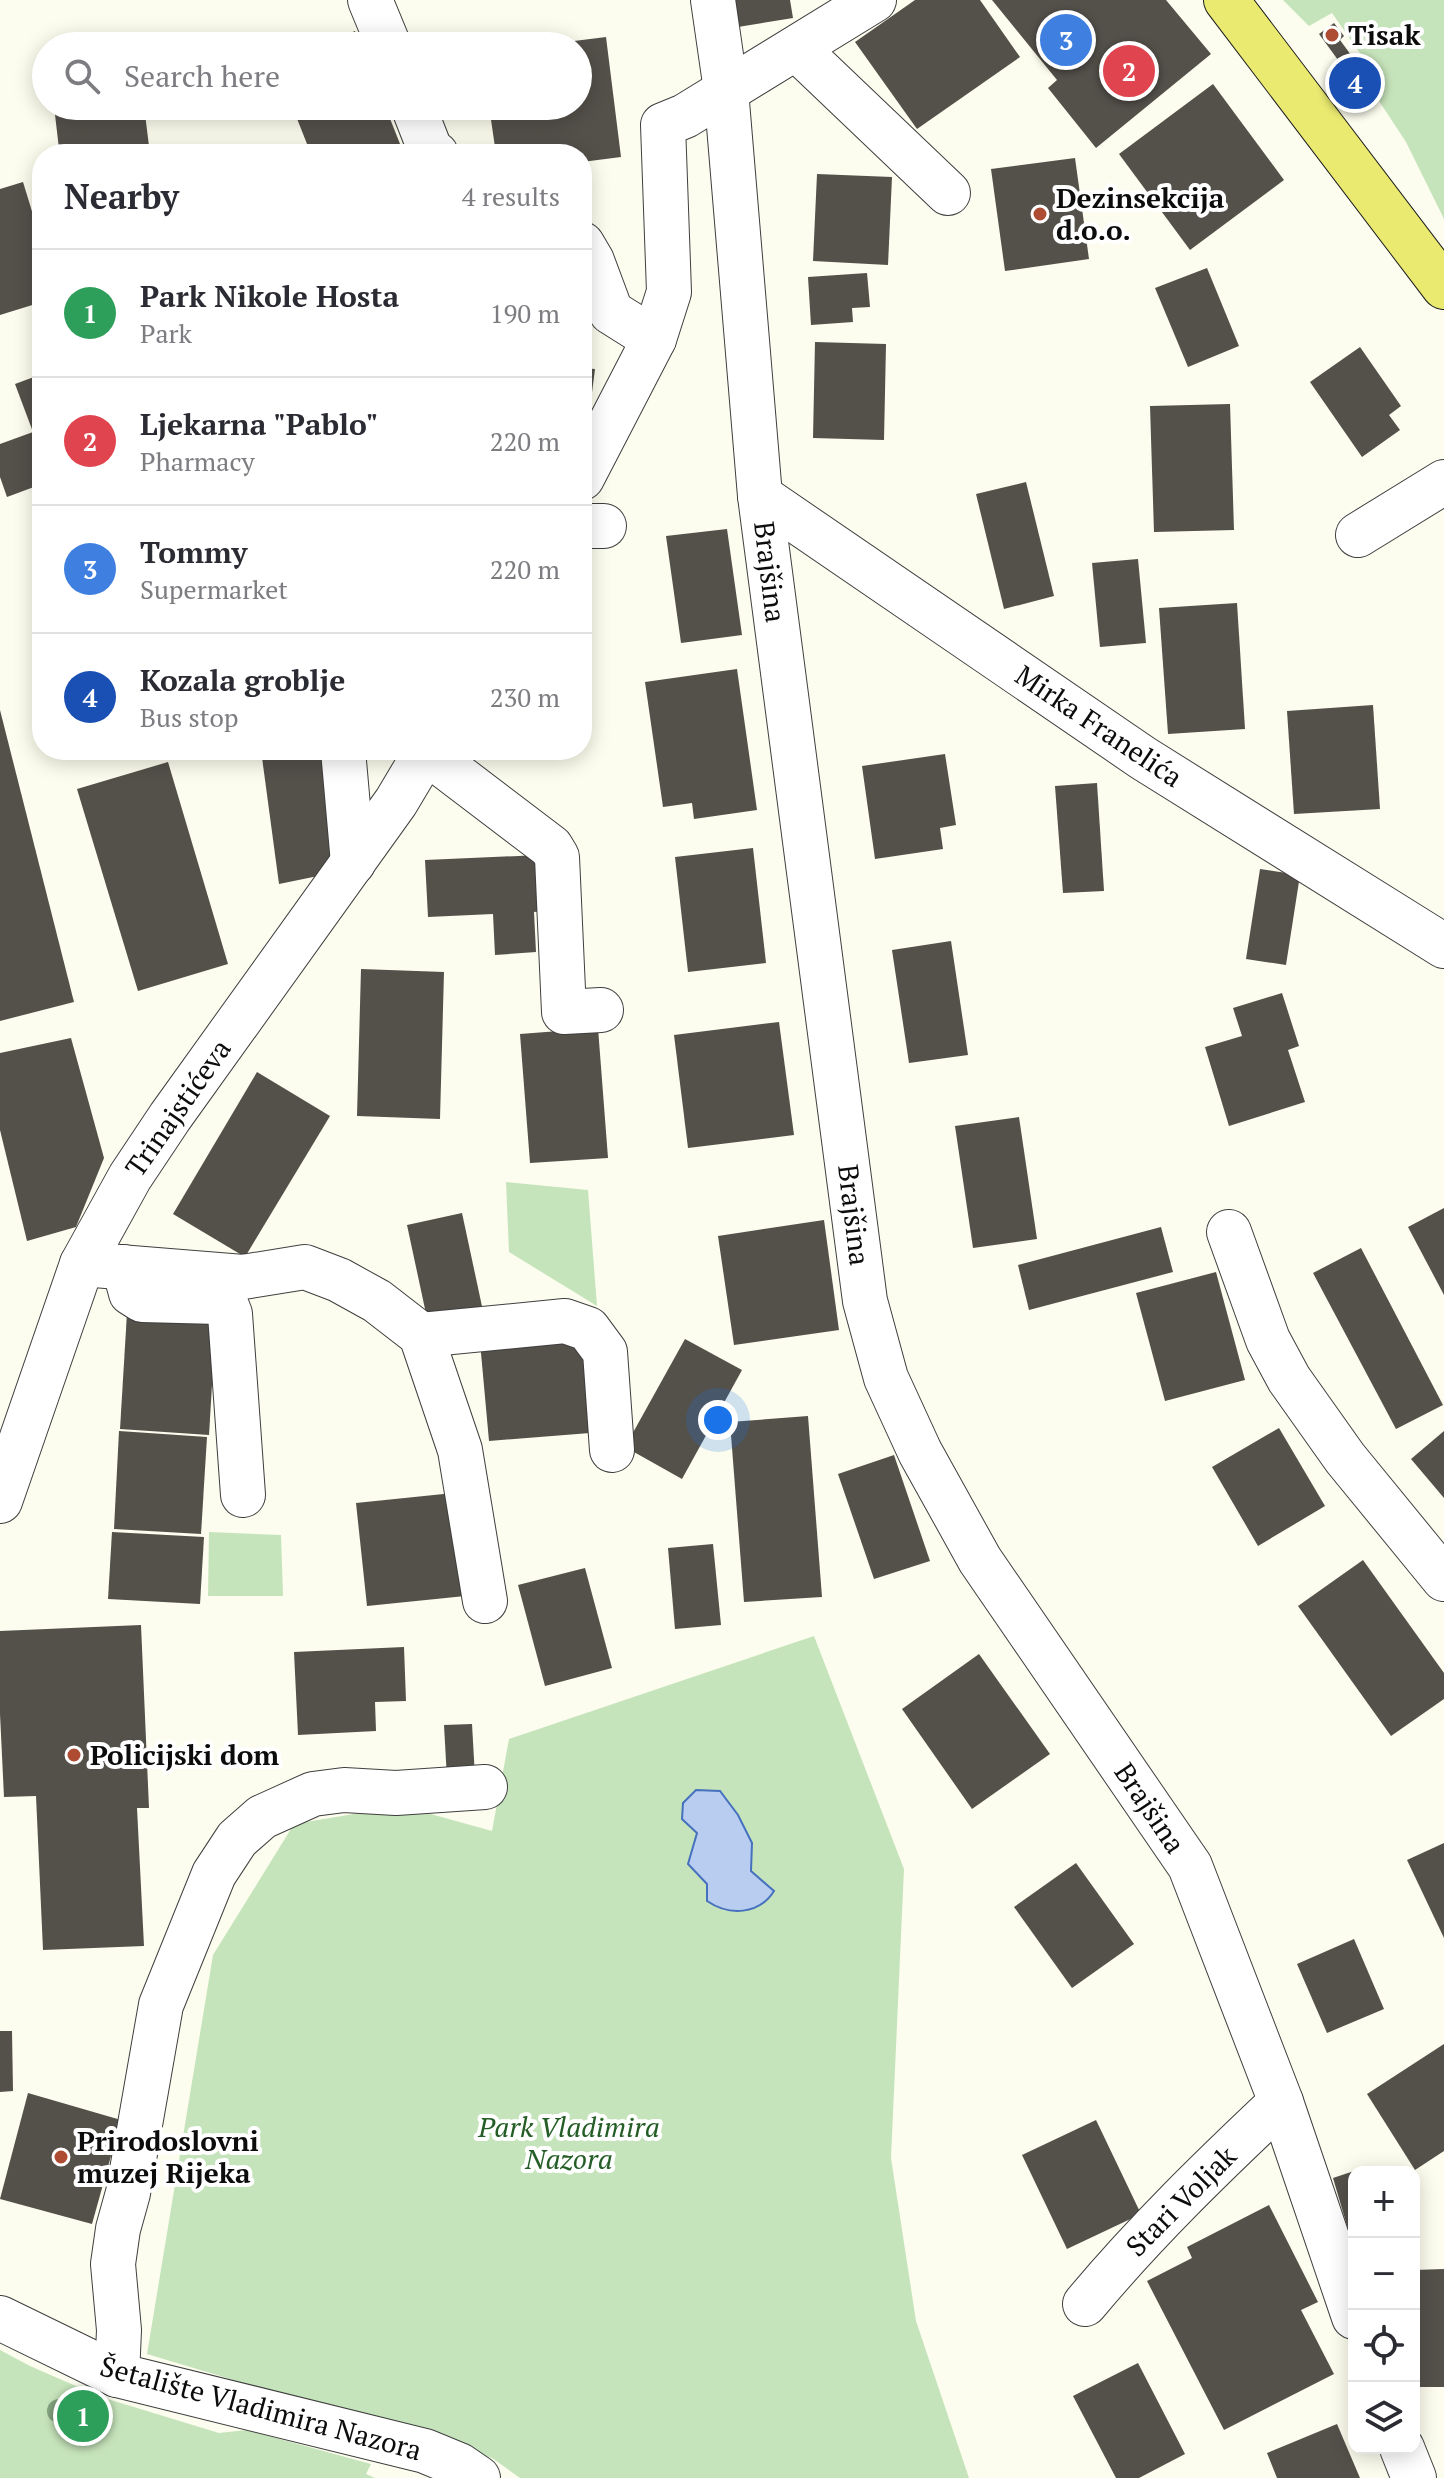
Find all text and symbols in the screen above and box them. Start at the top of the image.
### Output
pin: 3 [1040,10,1092,70]
place label: Tisak [1348,16,1421,53]
marker: Tisak [1323,26,1341,44]
search box [32,32,592,120]
pin: 2 [1103,41,1155,101]
pin: 4 [1329,53,1381,113]
icon: search [60,54,104,98]
text: Search here [124,56,280,96]
text: Nearby [64,174,179,219]
text: 4 results [462,179,560,213]
place label: Dezinsekcija d.o.o. [1056,179,1225,248]
marker: Dezinsekcija d.o.o. [1031,205,1049,223]
text: Park Nikole Hosta [140,276,399,316]
text: 1 [83,296,97,330]
text: 190 m [490,296,560,330]
text: Park [140,316,192,350]
text: Ljekarna "Pablo" [140,404,378,444]
text: 2 [83,424,97,458]
text: 220 m [490,424,560,458]
text: Pharmacy [140,444,255,478]
street label: Brajšina [746,519,795,625]
text: Tommy [140,532,247,572]
text: 3 [83,552,97,586]
text: 220 m [490,552,560,586]
text: Supermarket [140,572,288,606]
street label: Mirka Franelića [1009,656,1190,795]
text: Kozala groblje [140,660,345,700]
text: 4 [83,680,97,714]
text: 230 m [490,680,560,714]
text: Bus stop [140,700,239,734]
street label: Trinajstićeva [117,1032,239,1184]
street label: Brajšina [830,1162,879,1268]
your location [698,1400,738,1440]
place label: Policijski dom [90,1736,279,1773]
marker: Policijski dom [65,1746,83,1764]
street label: Brajšina [1107,1755,1194,1860]
park label: Park Vladimira Nazora [477,2108,660,2177]
place label: Prirodoslovni muzej Rijeka [77,2122,259,2191]
street label: Stari Voljak [1117,2137,1244,2264]
marker: Prirodoslovni muzej Rijeka [52,2148,70,2166]
map controls [1348,2166,1420,2454]
button: + [1348,2166,1420,2238]
button: − [1348,2238,1420,2310]
button: locate [1348,2310,1420,2382]
street label: Šetalište Vladimira Nazora [96,2347,426,2468]
button: layers [1348,2382,1420,2454]
pin: 1 [57,2386,109,2446]

